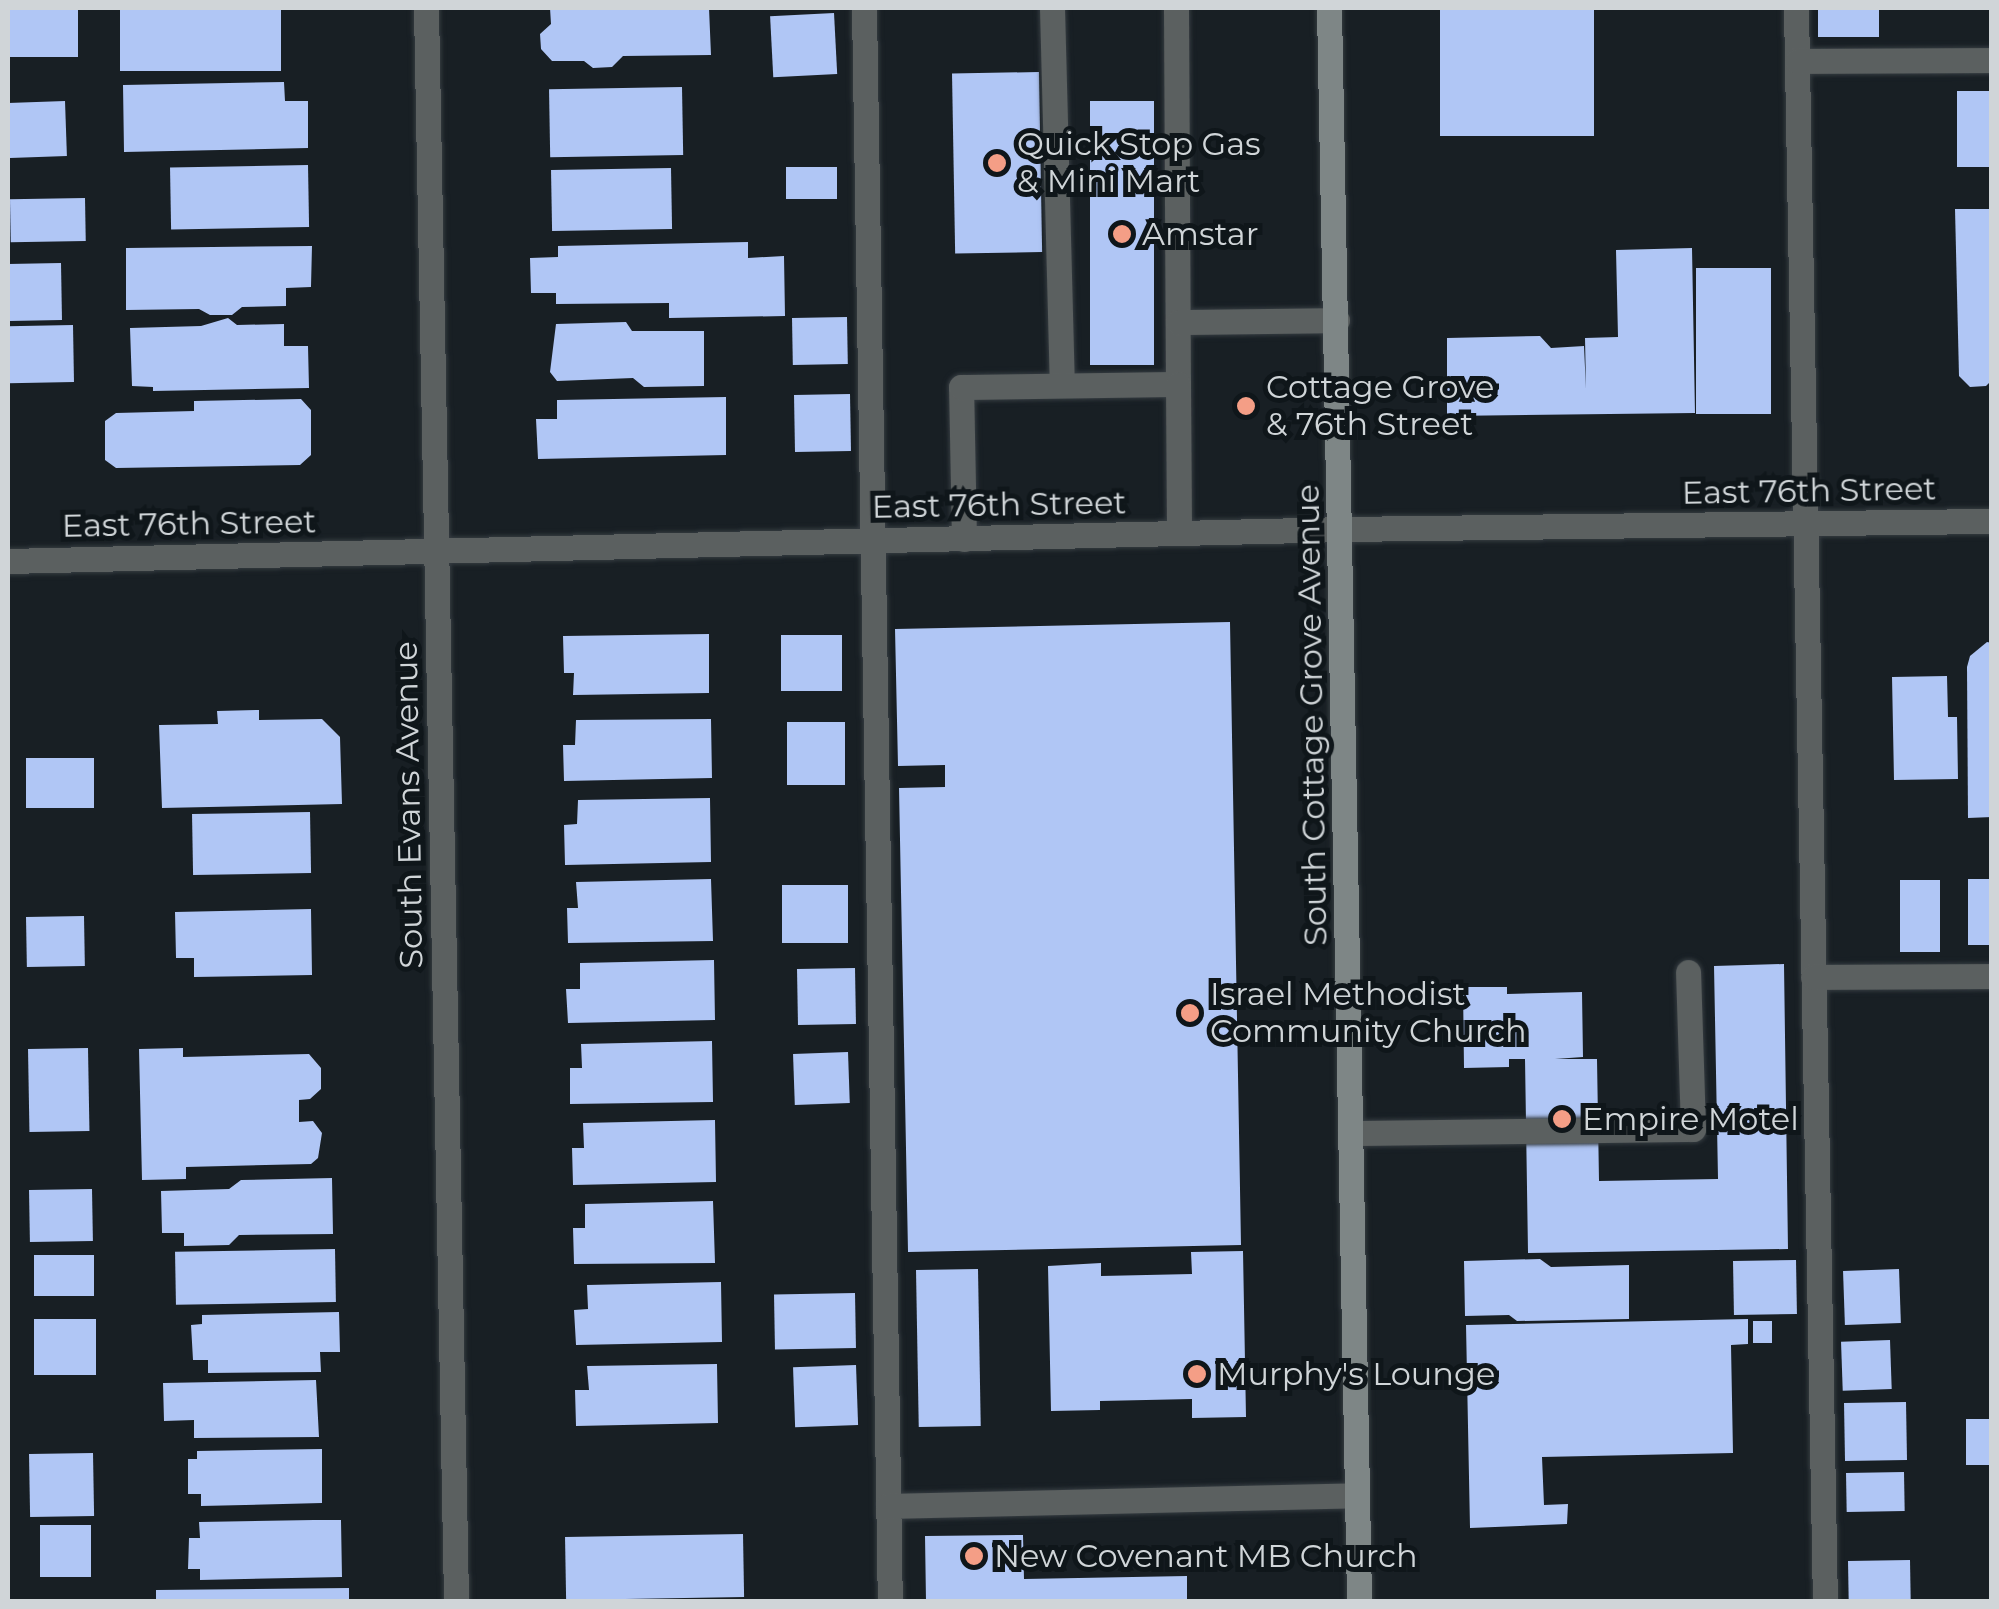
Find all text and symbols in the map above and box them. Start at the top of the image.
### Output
place label: Quick Stop Gas & Mini Mart [1017,126,1261,201]
marker: Quick Stop Gas & Mini Mart [986,152,1008,174]
place label: Amstar [1142,215,1259,253]
marker: Amstar [1111,223,1133,245]
place label: Cottage Grove & 76th Street [1266,369,1494,444]
marker: Cottage Grove & 76th Street [1235,395,1257,417]
street label: East 76th Street [1681,470,1937,512]
street label: East 76th Street [871,484,1127,526]
street label: South Cottage Grove Avenue [1289,484,1335,946]
street label: East 76th Street [61,503,317,545]
street label: South Evans Avenue [387,641,431,969]
place label: Israel Methodist Community Church [1210,976,1527,1051]
marker: Israel Methodist Community Church [1179,1002,1201,1024]
place label: Empire Motel [1582,1100,1799,1138]
marker: Empire Motel [1551,1108,1573,1130]
place label: Murphy's Lounge [1217,1355,1495,1393]
marker: Murphy's Lounge [1186,1363,1208,1385]
place label: New Covenant MB Church [994,1537,1418,1575]
marker: New Covenant MB Church [963,1545,985,1567]

